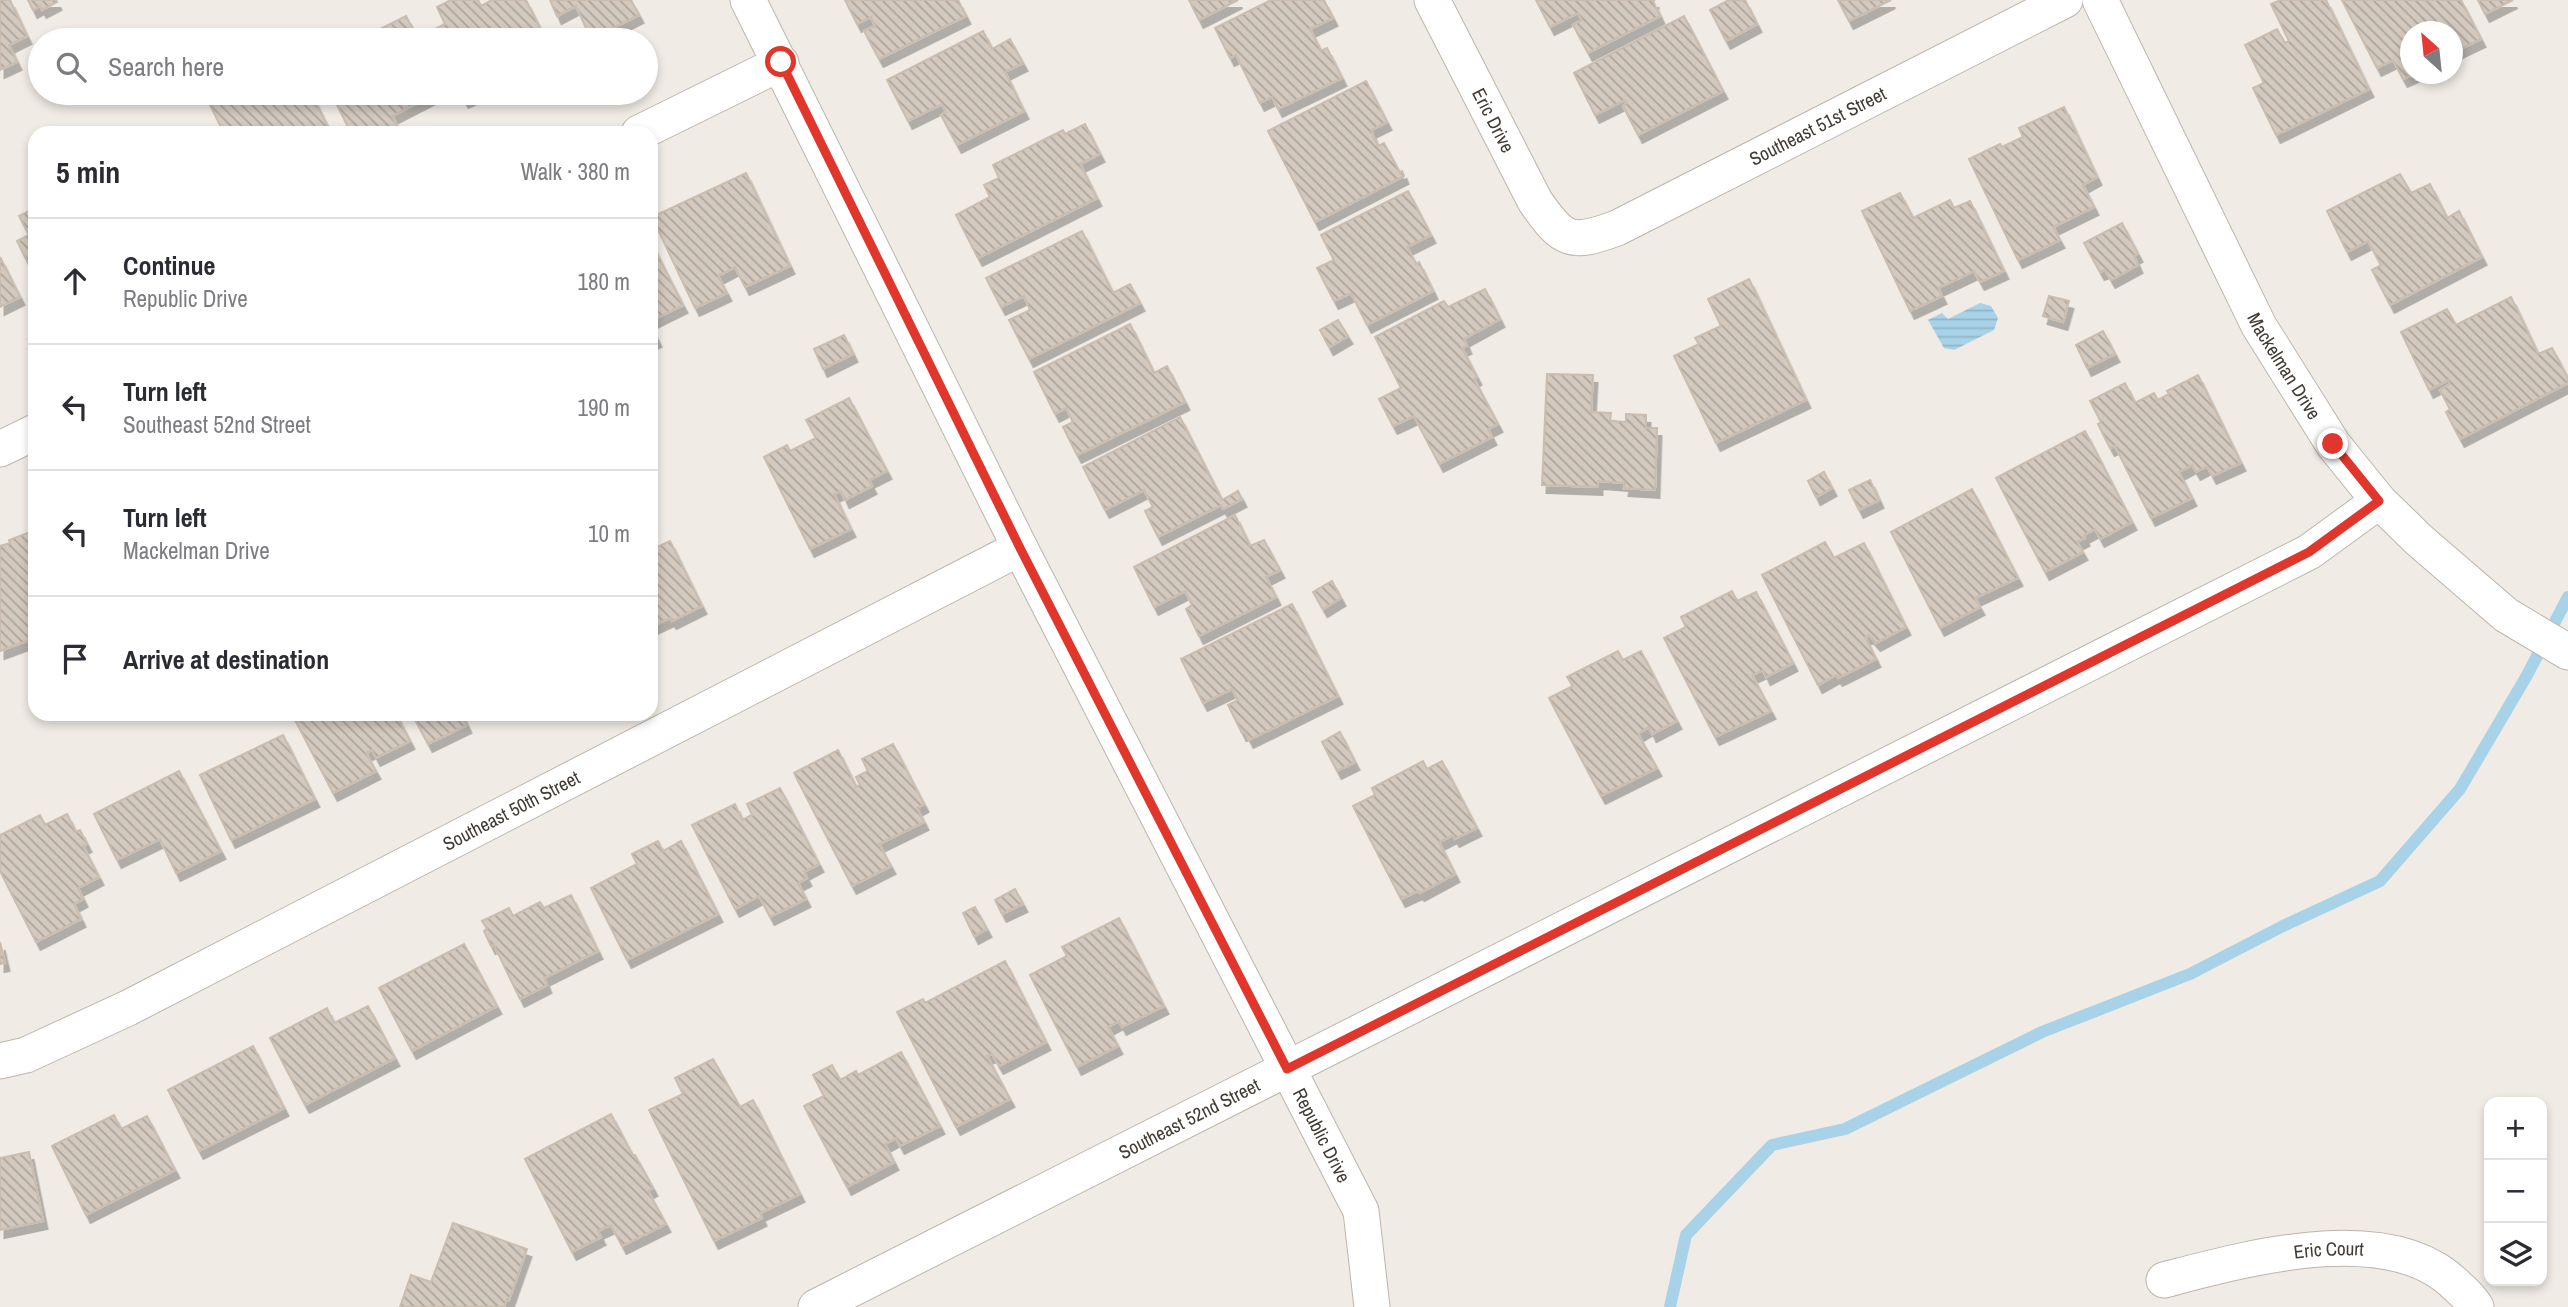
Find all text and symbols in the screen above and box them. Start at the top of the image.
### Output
north arrow [2400,21,2463,84]
search box [28,28,658,105]
route start [765,46,796,77]
icon: search [52,48,90,86]
text: Search here [108,49,224,84]
street label: Southeast 51st Street [1745,80,1891,172]
street label: Eric Drive [1466,83,1521,157]
text: 5 min [56,152,120,192]
text: Walk · 380 m [521,156,630,187]
text: Continue [123,248,215,283]
icon: ahead [56,262,94,300]
text: 180 m [578,266,630,297]
text: Republic Drive [123,283,248,314]
street label: Mackelman Drive [2241,308,2327,424]
text: Turn left [123,374,207,409]
icon: left [56,388,94,426]
text: 190 m [578,392,630,423]
text: Southeast 52nd Street [123,409,311,440]
route end [2317,428,2348,459]
text: Turn left [123,500,207,535]
icon: left [56,514,94,552]
text: 10 m [588,518,630,549]
text: Mackelman Drive [123,535,270,566]
icon: arrive [56,640,94,678]
text: Arrive at destination [123,642,329,677]
street label: Southeast 50th Street [438,764,585,857]
street label: Southeast 52nd Street [1114,1071,1265,1165]
street label: Republic Drive [1287,1083,1357,1187]
map controls [2484,1097,2547,1286]
button: + [2484,1097,2547,1160]
button: − [2484,1160,2547,1223]
button: layers [2484,1223,2547,1286]
street label: Eric Court [2292,1235,2365,1265]

